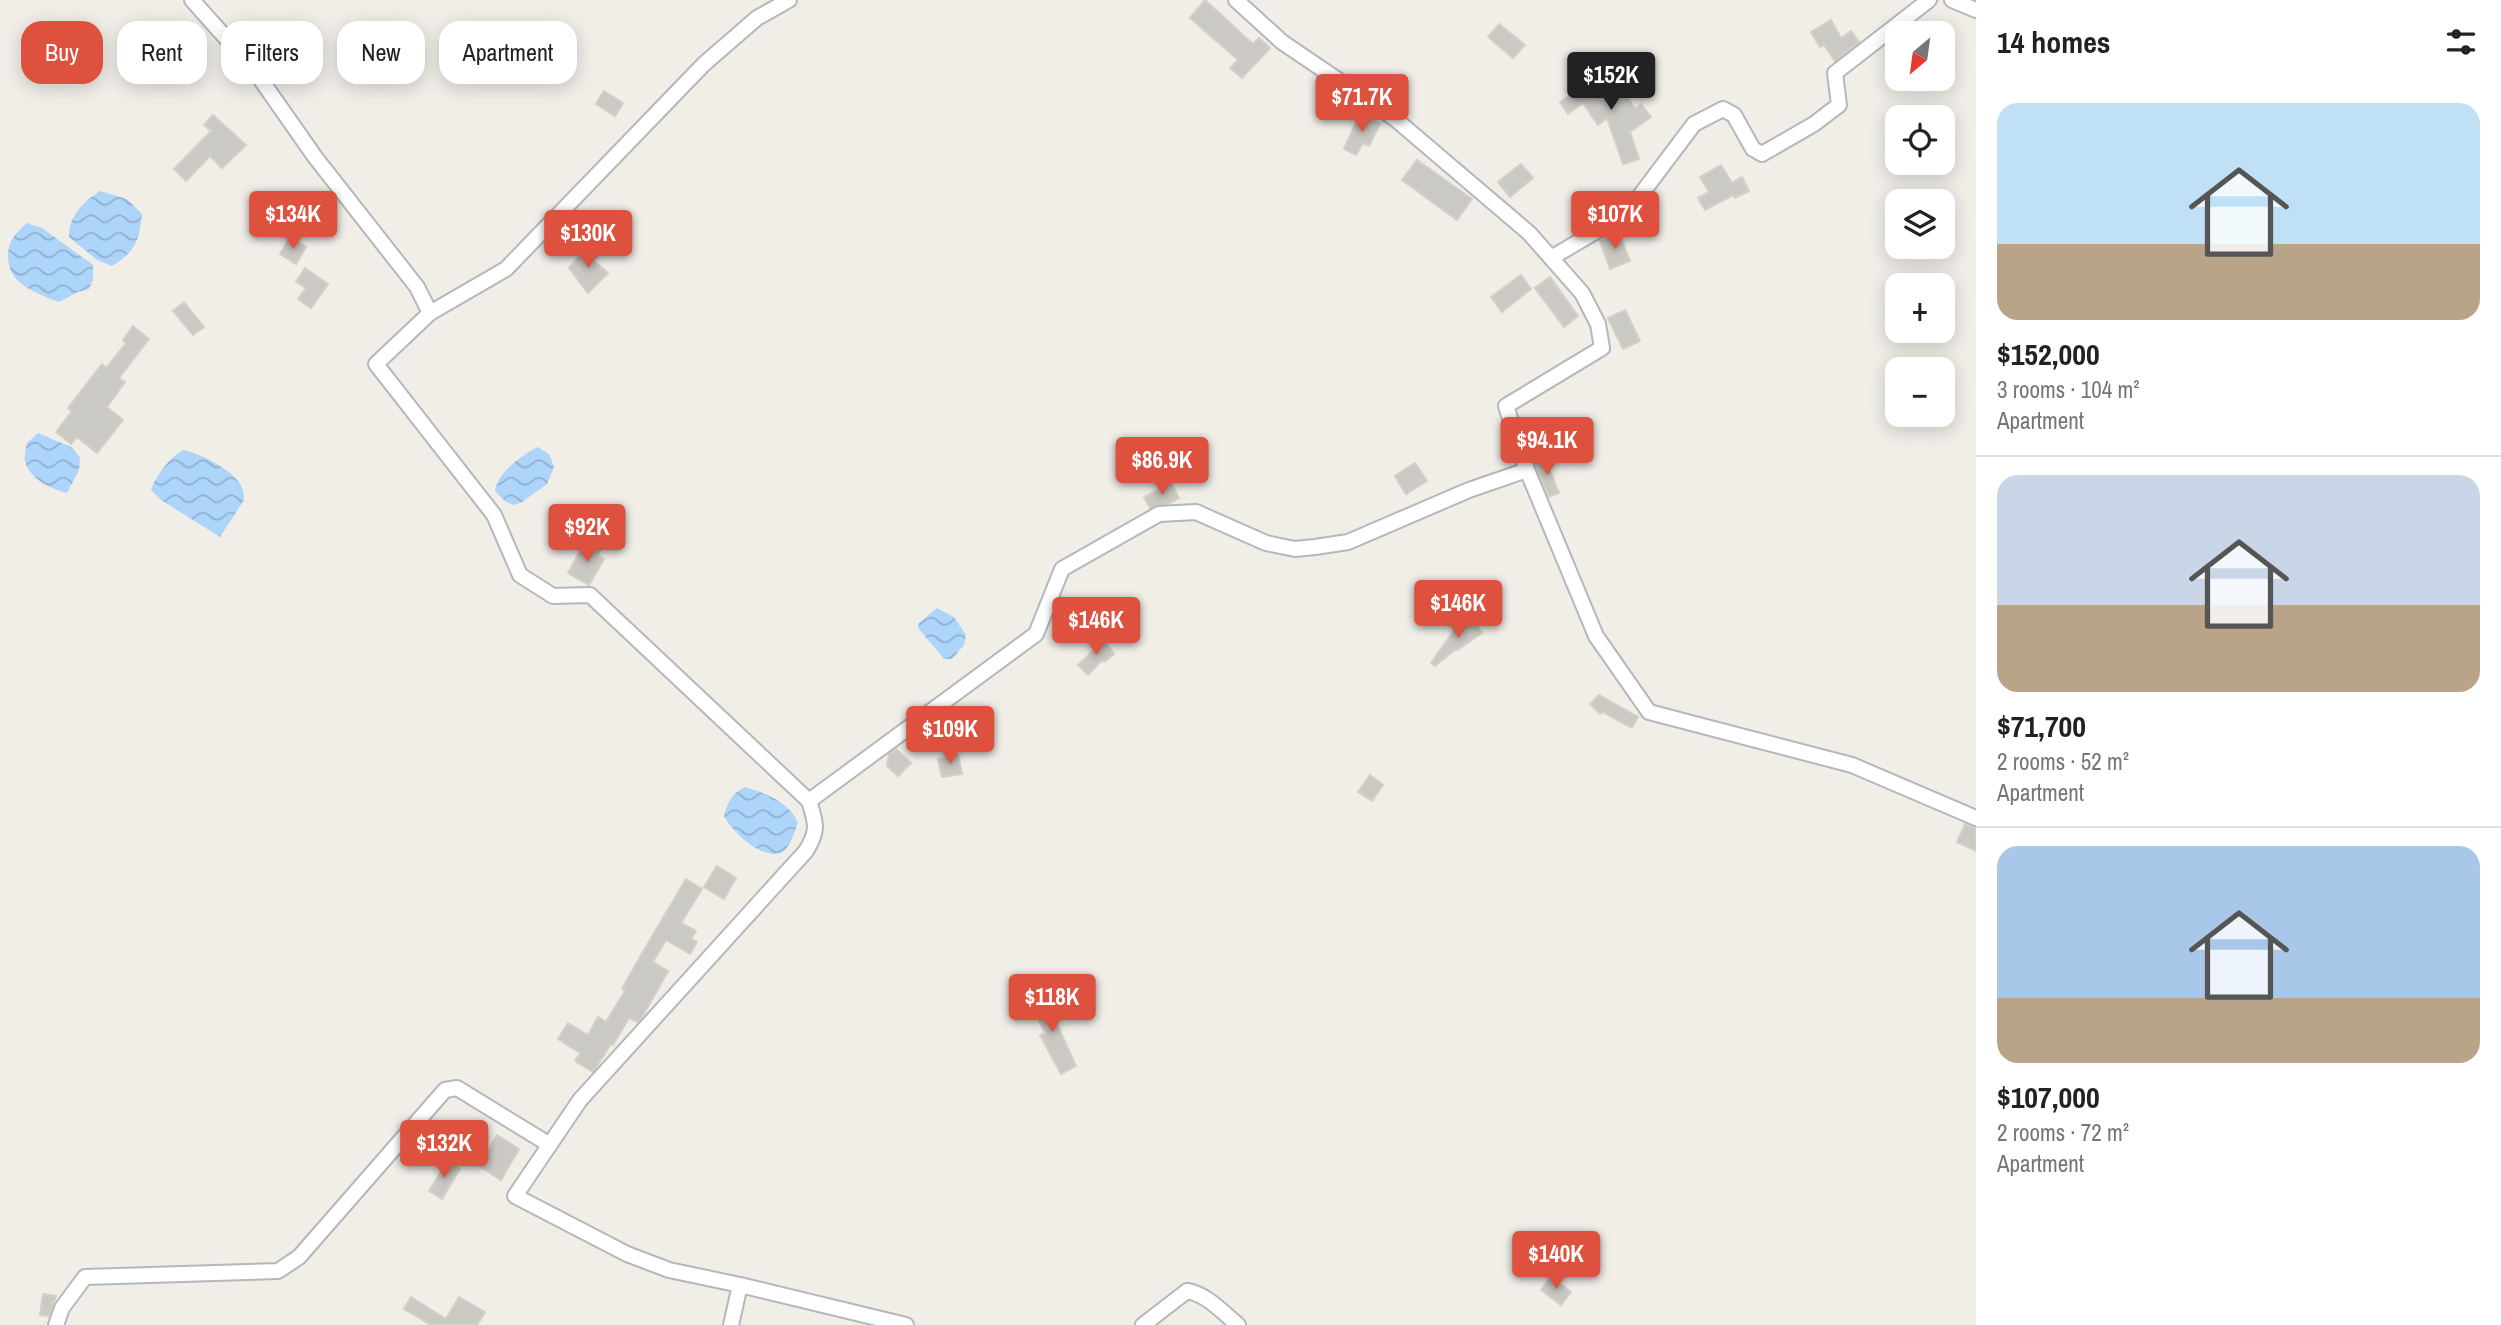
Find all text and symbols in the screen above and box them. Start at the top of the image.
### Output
chip: Buy [21,21,103,84]
chip: Rent [117,21,207,84]
chip: Filters [221,21,323,84]
chip: New [337,21,425,84]
chip: Apartment [439,21,577,84]
north arrow [1885,21,1955,91]
map controls [1885,21,1955,427]
text: 14 homes [1997,22,2111,62]
icon: filters [2442,23,2480,61]
pin: $152K [1562,52,1660,112]
text: $152K [1583,59,1639,90]
pin: $71.7K [1305,74,1419,134]
text: $71.7K [1332,81,1392,112]
button: locate [1885,105,1955,175]
icon: home [2176,149,2302,275]
button: layers [1885,189,1955,259]
pin: $134K [244,191,342,251]
pin: $107K [1566,191,1664,251]
text: $134K [265,198,321,229]
text: $107K [1587,198,1643,229]
pin: $130K [539,210,637,270]
text: $130K [560,217,616,248]
button: + [1885,273,1955,343]
text: $152,000 [1997,334,2100,374]
button: − [1885,357,1955,427]
text: 3 rooms · 104 m² [1997,374,2140,405]
text: Apartment [1997,405,2084,436]
pin: $94.1K [1490,418,1604,477]
text: $94.1K [1517,424,1577,455]
pin: $86.9K [1105,438,1219,497]
text: $86.9K [1132,444,1192,475]
pin: $92K [546,504,628,564]
text: $92K [564,511,610,542]
icon: home [2176,521,2302,647]
pin: $146K [1409,580,1507,640]
text: $146K [1430,587,1486,618]
pin: $146K [1047,598,1145,657]
text: $146K [1068,604,1124,635]
pin: $109K [901,706,999,766]
text: $71,700 [1997,706,2086,746]
text: $109K [922,713,978,744]
text: 2 rooms · 52 m² [1997,746,2129,777]
text: Apartment [1997,777,2084,808]
icon: home [2176,892,2302,1018]
pin: $118K [1003,974,1101,1034]
text: $118K [1025,981,1079,1012]
text: $107,000 [1997,1077,2100,1117]
text: 2 rooms · 72 m² [1997,1117,2129,1148]
pin: $132K [395,1120,493,1180]
text: $132K [416,1127,472,1158]
text: Apartment [1997,1148,2084,1179]
pin: $140K [1507,1232,1605,1291]
text: $140K [1528,1238,1584,1269]

